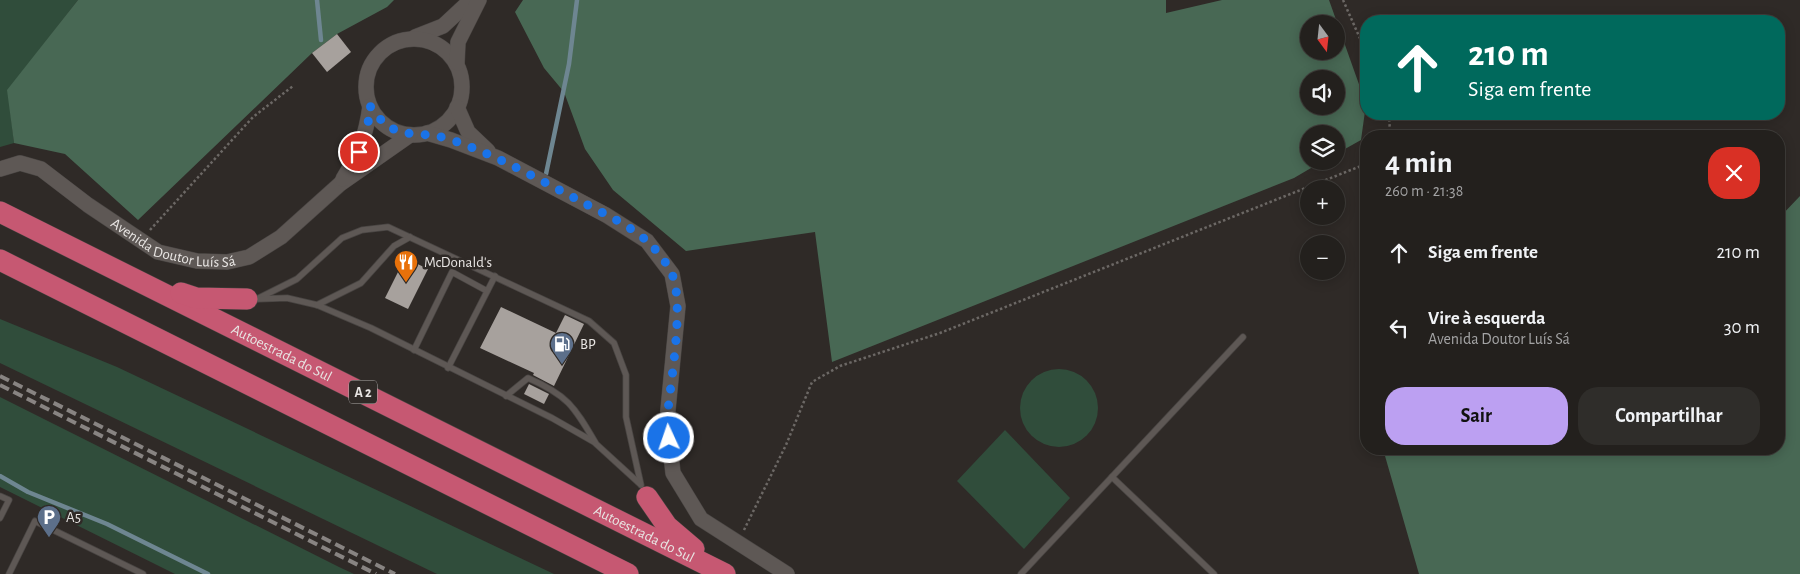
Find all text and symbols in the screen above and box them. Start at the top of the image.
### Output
north arrow [1300,15,1345,60]
map controls [1300,15,1345,280]
icon: ahead [1385,35,1450,100]
text: 210 m [1468,37,1549,72]
button: sound [1300,70,1345,115]
text: Siga em frente [1468,78,1591,100]
button: layers [1300,125,1345,170]
pin [338,131,380,173]
icon: arrive [345,138,373,166]
button: close [1708,147,1760,199]
text: 4 min [1385,148,1453,178]
button: + [1300,180,1345,225]
text: 260 m · 21:38 [1385,183,1463,199]
street label: Avenida Doutor Luís Sá [108,216,237,270]
button: − [1300,235,1345,280]
icon: ahead [1385,239,1413,267]
text: Siga em frente [1428,243,1538,262]
text: 210 m [1716,243,1760,262]
restaurant icon: McDonald's [393,249,419,283]
place label: McDonald's [424,255,492,270]
text: Vire à esquerda [1428,309,1545,328]
icon: left [1385,314,1413,342]
text: 30 m [1724,318,1760,337]
street label: Autoestrada do Sul [229,322,334,384]
fuel station icon: BP [549,331,575,365]
text: Avenida Doutor Luís Sá [1428,331,1570,347]
place label: BP [580,337,596,352]
road number: A 2 [349,381,377,404]
button: Sair [1385,387,1568,445]
button: Compartilhar [1578,387,1760,445]
position arrow [642,411,694,463]
street label: Autoestrada do Sul [591,503,697,565]
parking icon: A5 [36,504,62,538]
place label: A5 [66,510,81,525]

